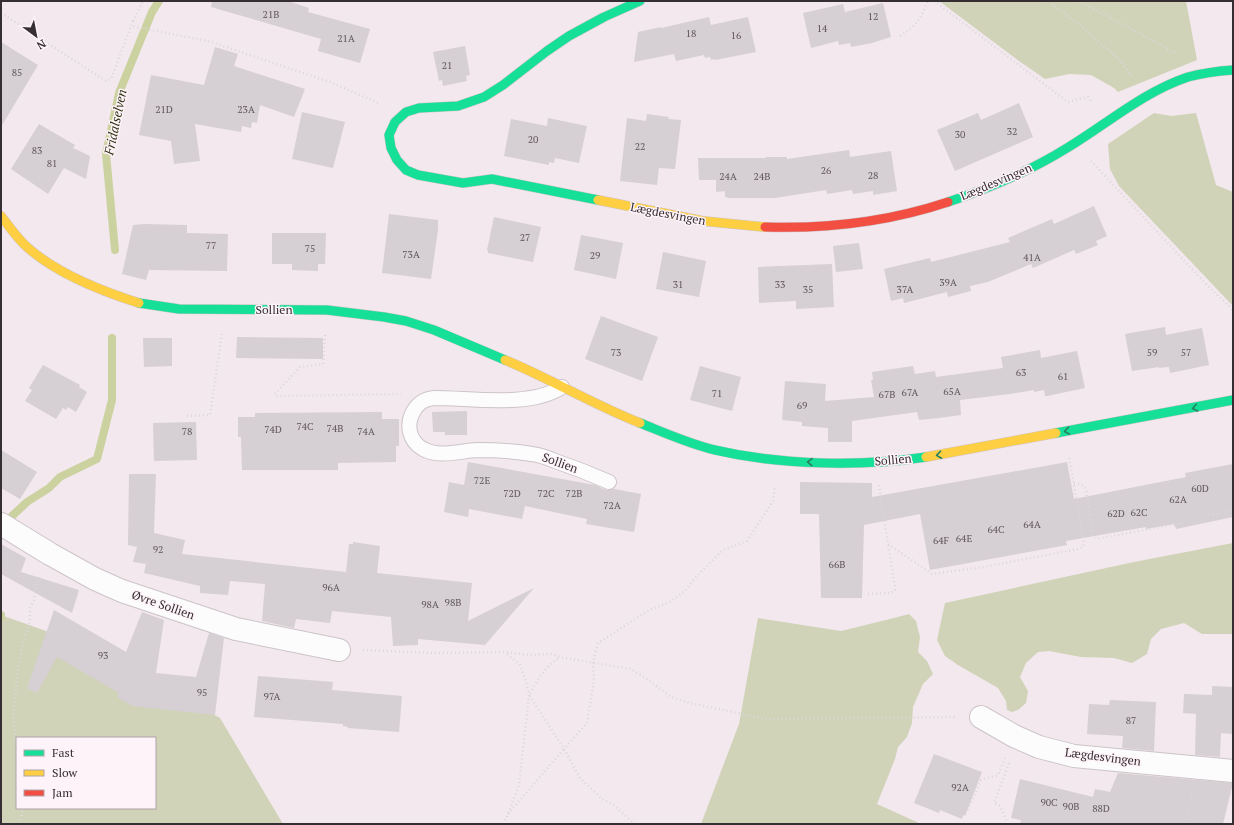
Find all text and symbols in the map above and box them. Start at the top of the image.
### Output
house number: 21B [263,8,279,21]
house number: 12 [868,10,878,23]
north arrow [16,16,56,56]
house number: 14 [817,22,828,35]
house number: 18 [686,27,696,40]
house number: 16 [731,29,742,42]
house number: 21A [337,32,355,45]
text: N [33,36,49,53]
house number: 21 [442,59,452,72]
house number: 85 [12,66,22,79]
water label: Fridalselven [99,87,131,158]
house number: 21D [155,103,173,116]
house number: 23A [237,103,255,116]
house number: 32 [1007,125,1017,138]
house number: 30 [955,128,965,141]
house number: 20 [528,133,538,146]
house number: 22 [635,140,645,153]
house number: 83 [32,144,42,157]
house number: 81 [47,157,57,170]
street label: Lægdesvingen [958,160,1034,203]
house number: 26 [821,164,832,177]
house number: 28 [868,169,878,182]
house number: 24A [719,170,737,183]
house number: 24B [754,170,770,183]
street label: Lægdesvingen [629,199,707,228]
house number: 27 [520,231,530,244]
house number: 77 [206,239,216,252]
house number: 75 [305,242,315,255]
house number: 73A [402,248,420,261]
house number: 29 [590,249,600,262]
house number: 41A [1023,251,1041,264]
house number: 39A [939,276,957,289]
house number: 31 [673,278,683,291]
house number: 33 [775,278,785,291]
house number: 35 [803,283,813,296]
house number: 37A [897,283,914,296]
street label: Sollien [255,302,293,317]
house number: 73 [611,346,621,359]
house number: 59 [1147,346,1157,359]
house number: 57 [1181,346,1191,359]
house number: 63 [1016,366,1026,379]
house number: 61 [1058,370,1068,383]
house number: 65A [943,385,961,398]
house number: 67A [902,386,919,399]
house number: 71 [712,387,722,400]
house number: 67B [879,388,895,401]
house number: 69 [797,399,807,412]
one-way arrow [1192,403,1198,411]
house number: 74C [296,420,314,433]
house number: 74B [327,422,343,435]
house number: 74D [264,423,282,436]
house number: 78 [182,425,192,438]
house number: 74A [357,425,375,438]
one-way arrow [1064,427,1070,435]
street label: Sollien [540,449,580,476]
street label: Sollien [874,450,912,469]
one-way arrow [936,450,942,459]
one-way arrow [807,457,813,466]
house number: 72E [474,474,490,487]
house number: 60D [1191,482,1209,495]
house number: 72D [503,487,521,500]
house number: 72C [537,487,555,500]
house number: 72B [566,487,582,500]
house number: 62A [1169,493,1187,506]
house number: 72A [603,499,621,512]
house number: 62C [1130,506,1148,519]
house number: 62D [1107,507,1125,520]
house number: 64A [1023,518,1041,531]
house number: 64C [987,523,1005,536]
house number: 64E [956,532,972,545]
house number: 64F [933,534,949,547]
house number: 92 [153,543,163,556]
house number: 66B [829,558,845,571]
house number: 96A [322,581,340,594]
street label: Øvre Sollien [130,587,197,622]
house number: 98B [445,596,461,609]
house number: 98A [421,598,439,611]
house number: 93 [98,649,108,662]
house number: 95 [197,686,207,699]
house number: 97A [264,690,281,703]
house number: 87 [1126,714,1136,727]
legend [16,737,156,809]
street label: Lægdesvingen [1064,744,1142,769]
text: Fast [52,745,75,760]
text: Slow [52,765,78,780]
house number: 92A [951,781,969,794]
text: Jam [52,785,73,800]
house number: 90C [1040,796,1058,809]
house number: 90B [1063,800,1079,813]
house number: 88D [1092,802,1110,815]

